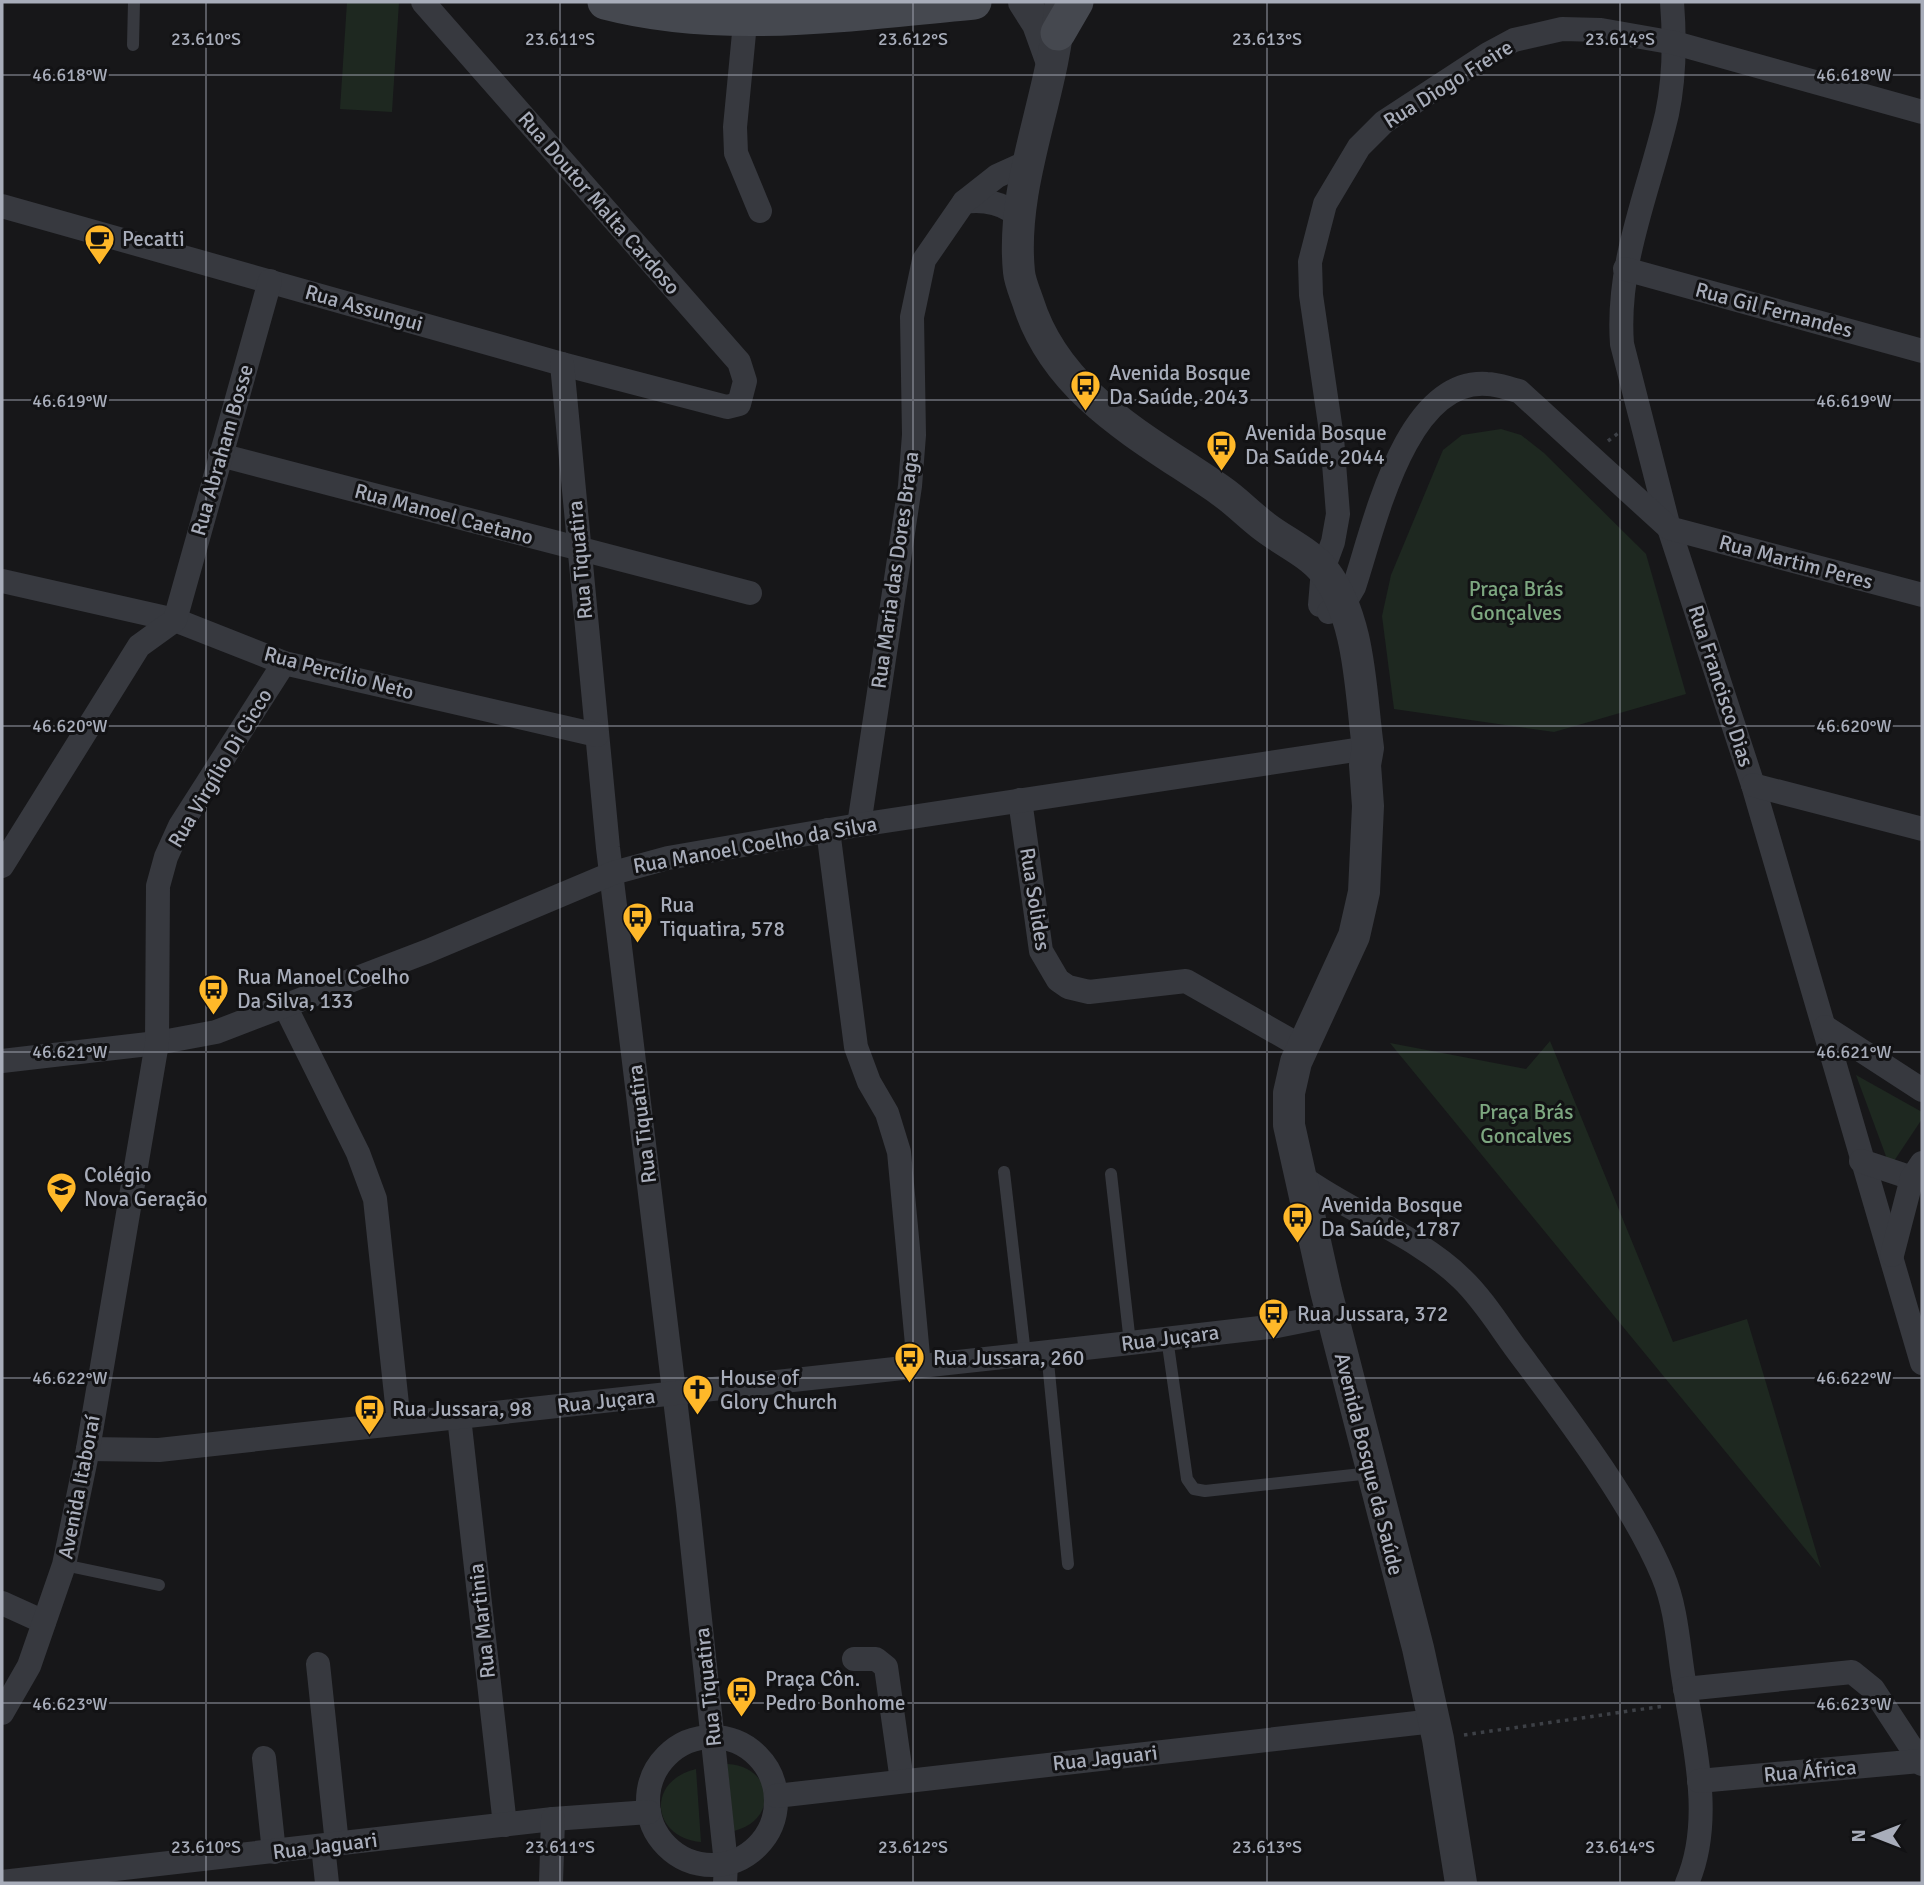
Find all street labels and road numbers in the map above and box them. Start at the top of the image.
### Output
street label: Rua Diogo Freire [1379,34,1517,134]
street label: Rua Doutor Malta Cardoso [512,106,686,300]
street label: Rua Gil Fernandes [1692,276,1856,344]
street label: Rua Assungui [302,279,426,337]
street label: Rua Abraham Bosse [185,361,259,539]
street label: Rua Maria das Dores Braga [865,450,925,690]
street label: Rua Manoel Caetano [352,478,536,550]
street label: Rua Tiquatira [562,499,598,621]
street label: Rua Martim Peres [1716,529,1876,595]
street label: Rua Francisco Dias [1683,602,1759,770]
street label: Rua Percílio Neto [261,641,417,705]
street label: Rua Virgílio Di Cicco [162,684,278,852]
street label: Rua Manoel Coelho da Silva [631,811,879,879]
street label: Rua Solides [1014,846,1056,952]
street label: Rua Tiquatira [622,1063,662,1185]
street label: Rua Juçara [1120,1319,1220,1357]
street label: Avenida Bosque da Saúde [1329,1350,1409,1578]
street label: Rua Juçara [556,1383,656,1419]
street label: Avenida Itaboraí [52,1413,106,1561]
street label: Rua Martinia [463,1562,501,1680]
street label: Rua Tiquatira [689,1626,727,1748]
street label: Rua Jaguari [1051,1740,1159,1776]
street label: Rua África [1762,1754,1858,1788]
street label: Rua Jaguari [271,1827,379,1865]

